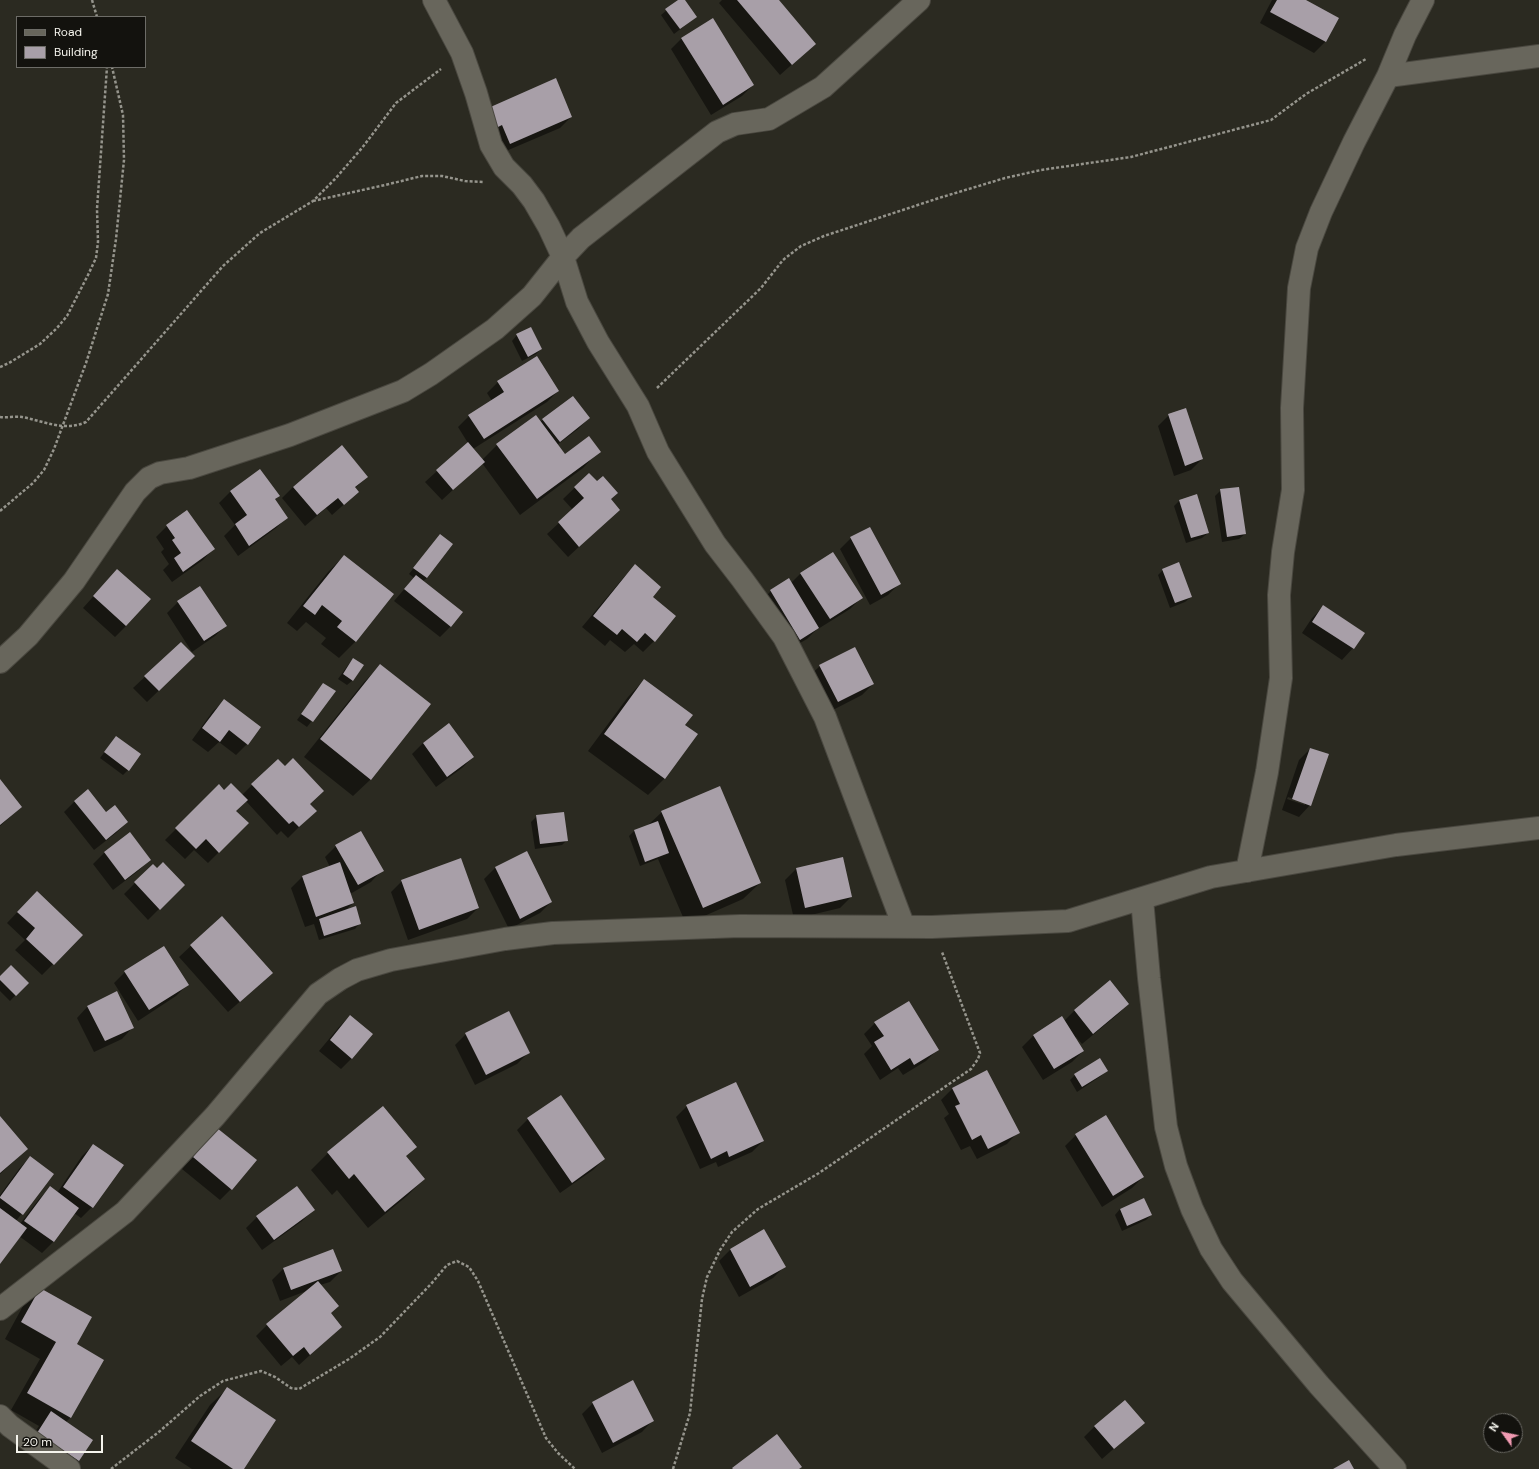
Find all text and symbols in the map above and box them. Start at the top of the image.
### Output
legend [16,16,146,68]
text: Road [54,24,82,40]
text: Building [54,44,98,60]
north arrow [1483,1413,1523,1453]
text: N [1486,1420,1502,1434]
scale bar [18,1427,105,1453]
text: 20 m [23,1434,52,1450]

